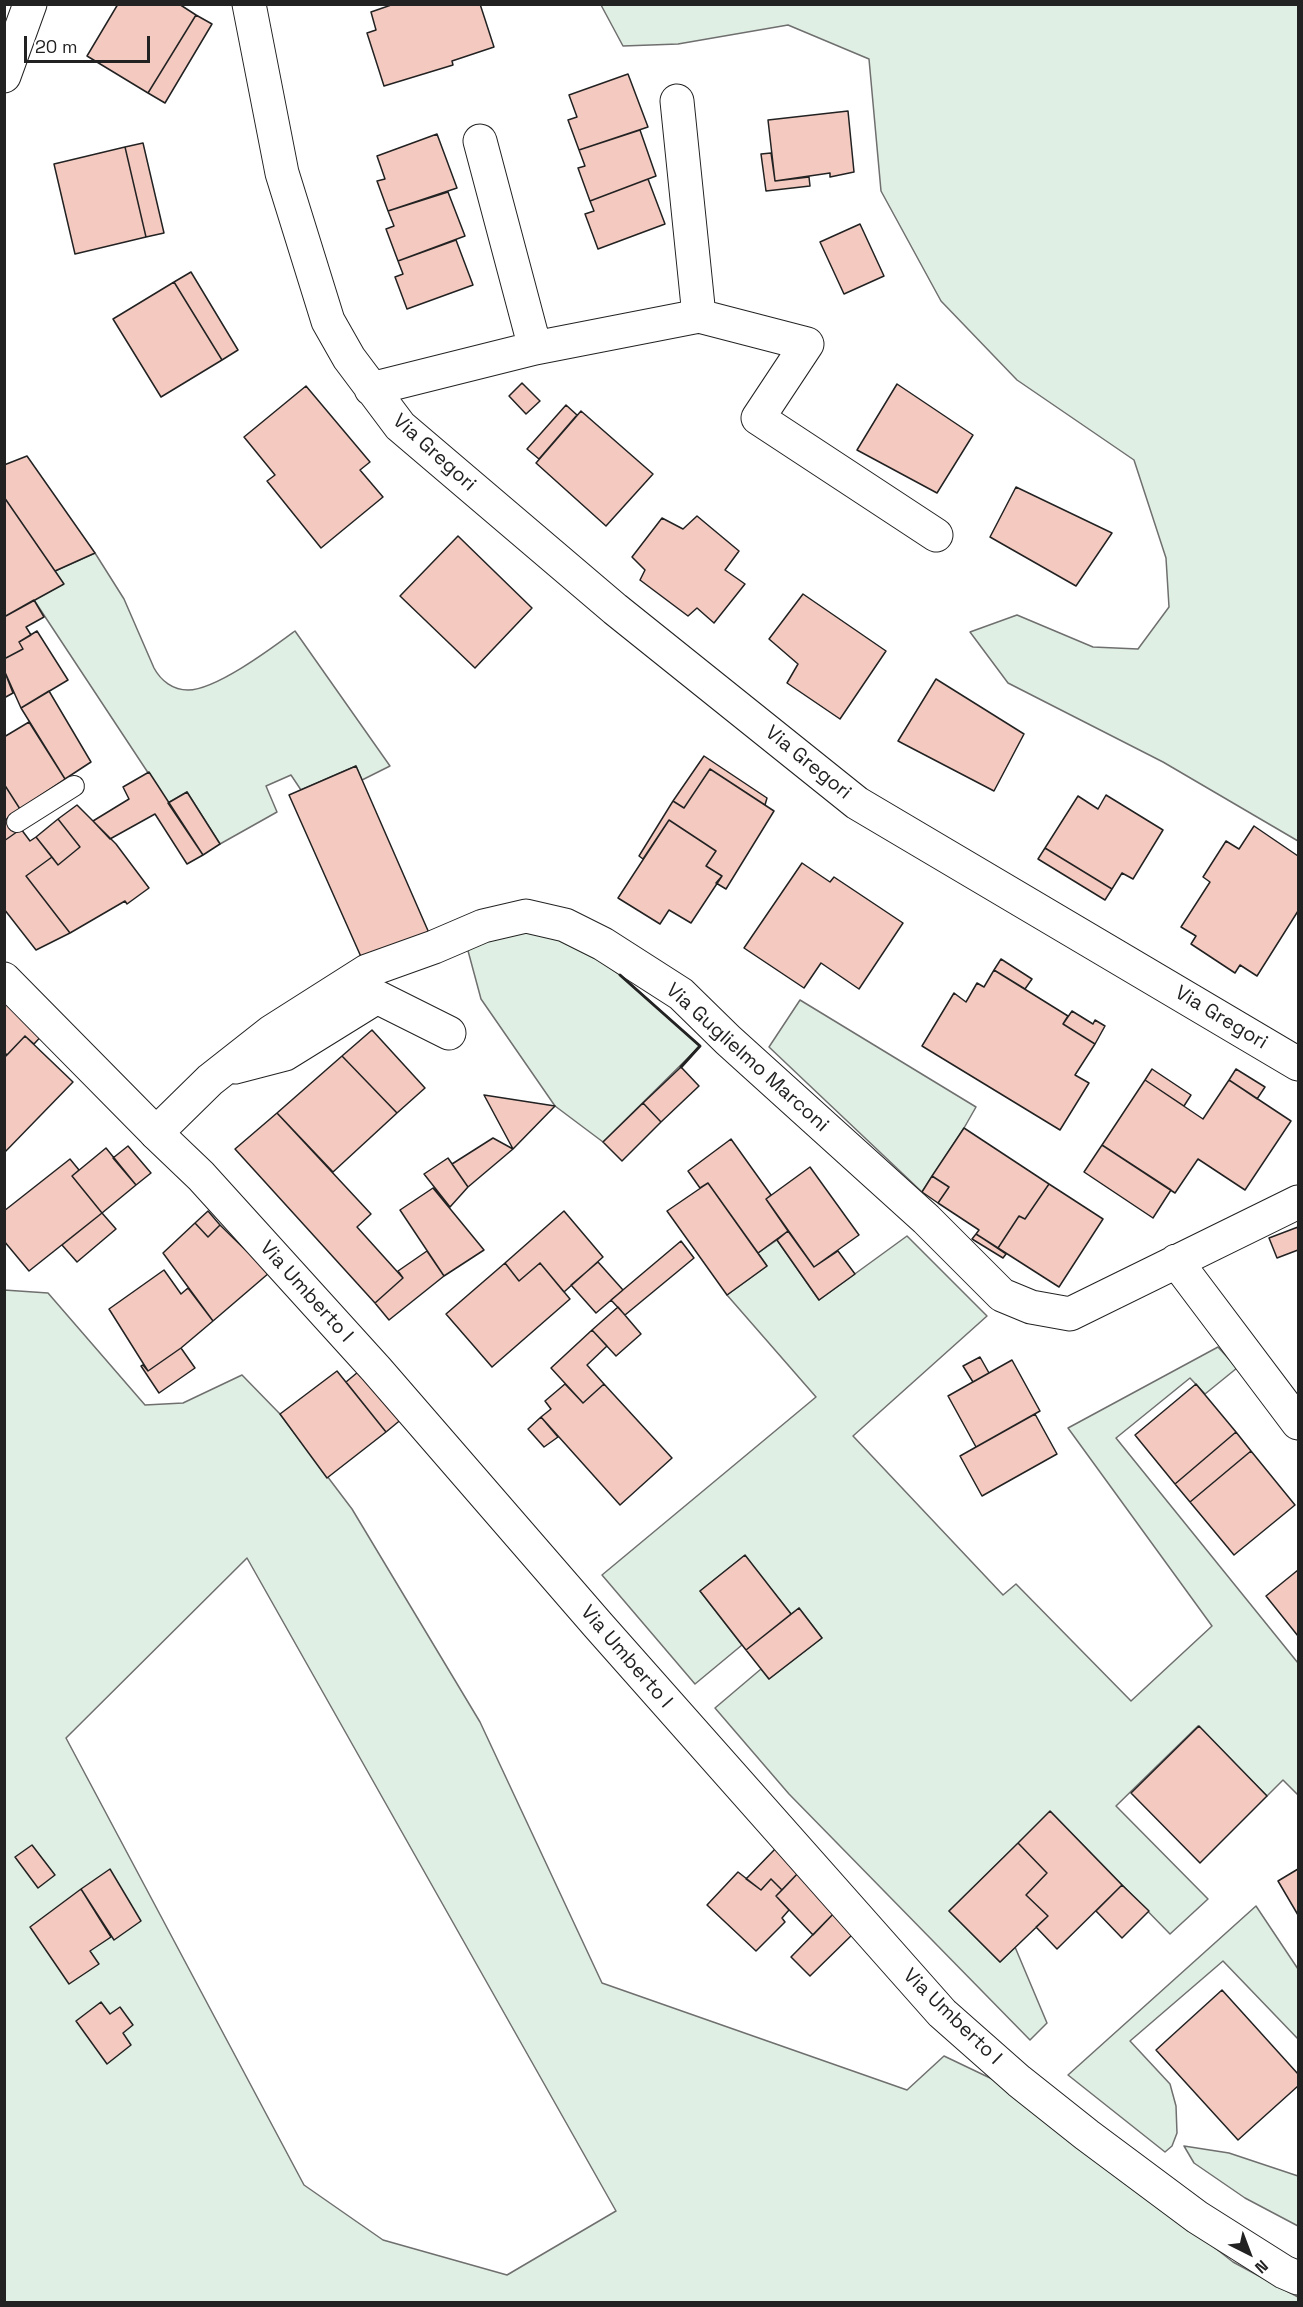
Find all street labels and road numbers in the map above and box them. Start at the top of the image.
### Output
street label: Via Gregori [387,409,481,497]
street label: Via Gregori [760,721,856,805]
street label: Via Guglielmo Marconi [661,979,833,1137]
street label: Via Gregori [1170,981,1272,1055]
street label: Via Umberto I [254,1236,358,1348]
street label: Via Umberto I [575,1601,677,1713]
street label: Via Umberto I [898,1964,1006,2070]

